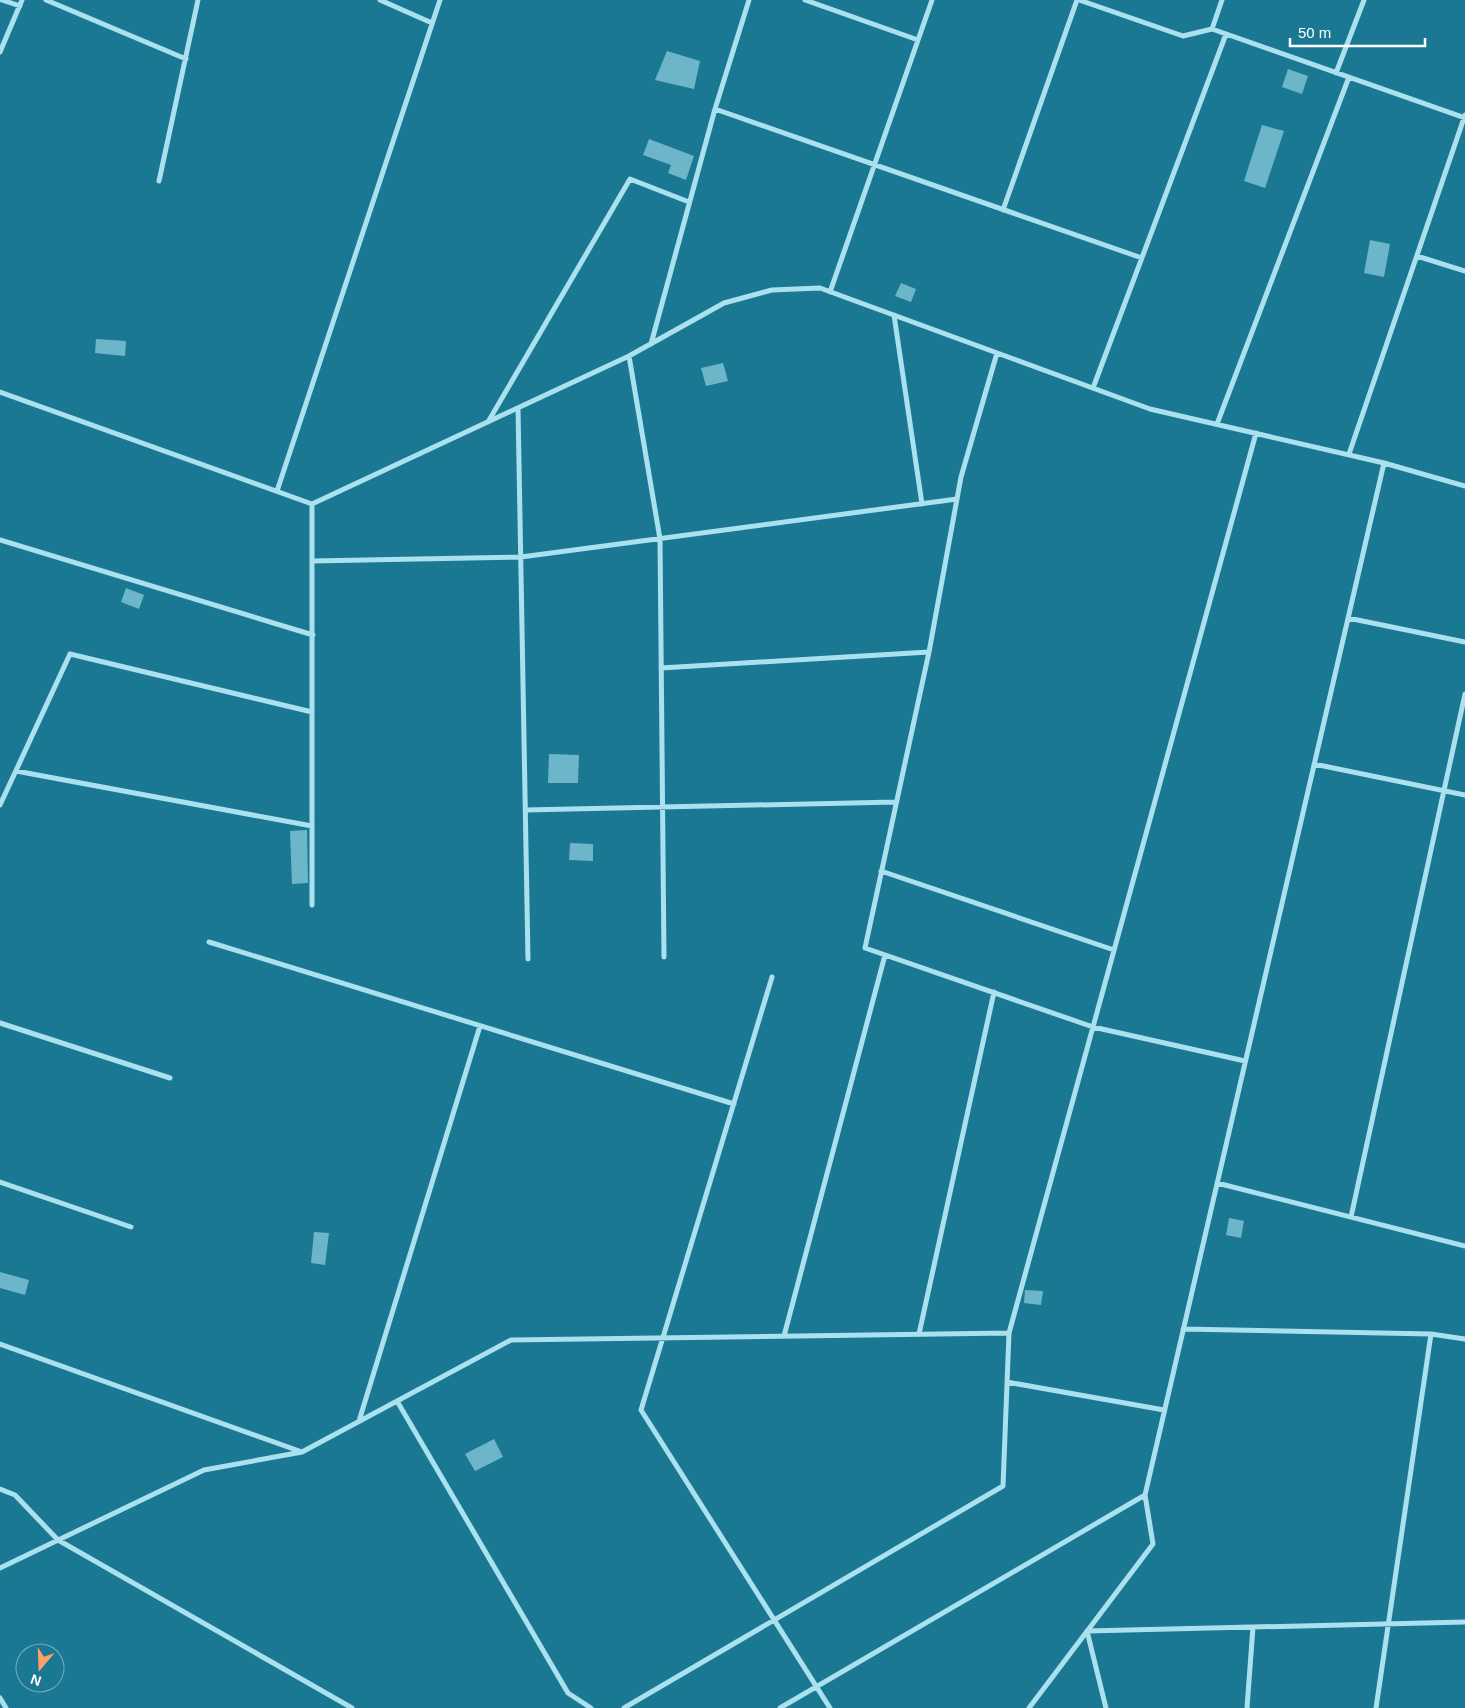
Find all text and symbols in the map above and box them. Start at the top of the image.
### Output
scale bar [1290,15,1425,47]
text: 50 m [1298,24,1331,41]
north arrow [15,1643,65,1693]
text: N [28,1671,43,1690]

